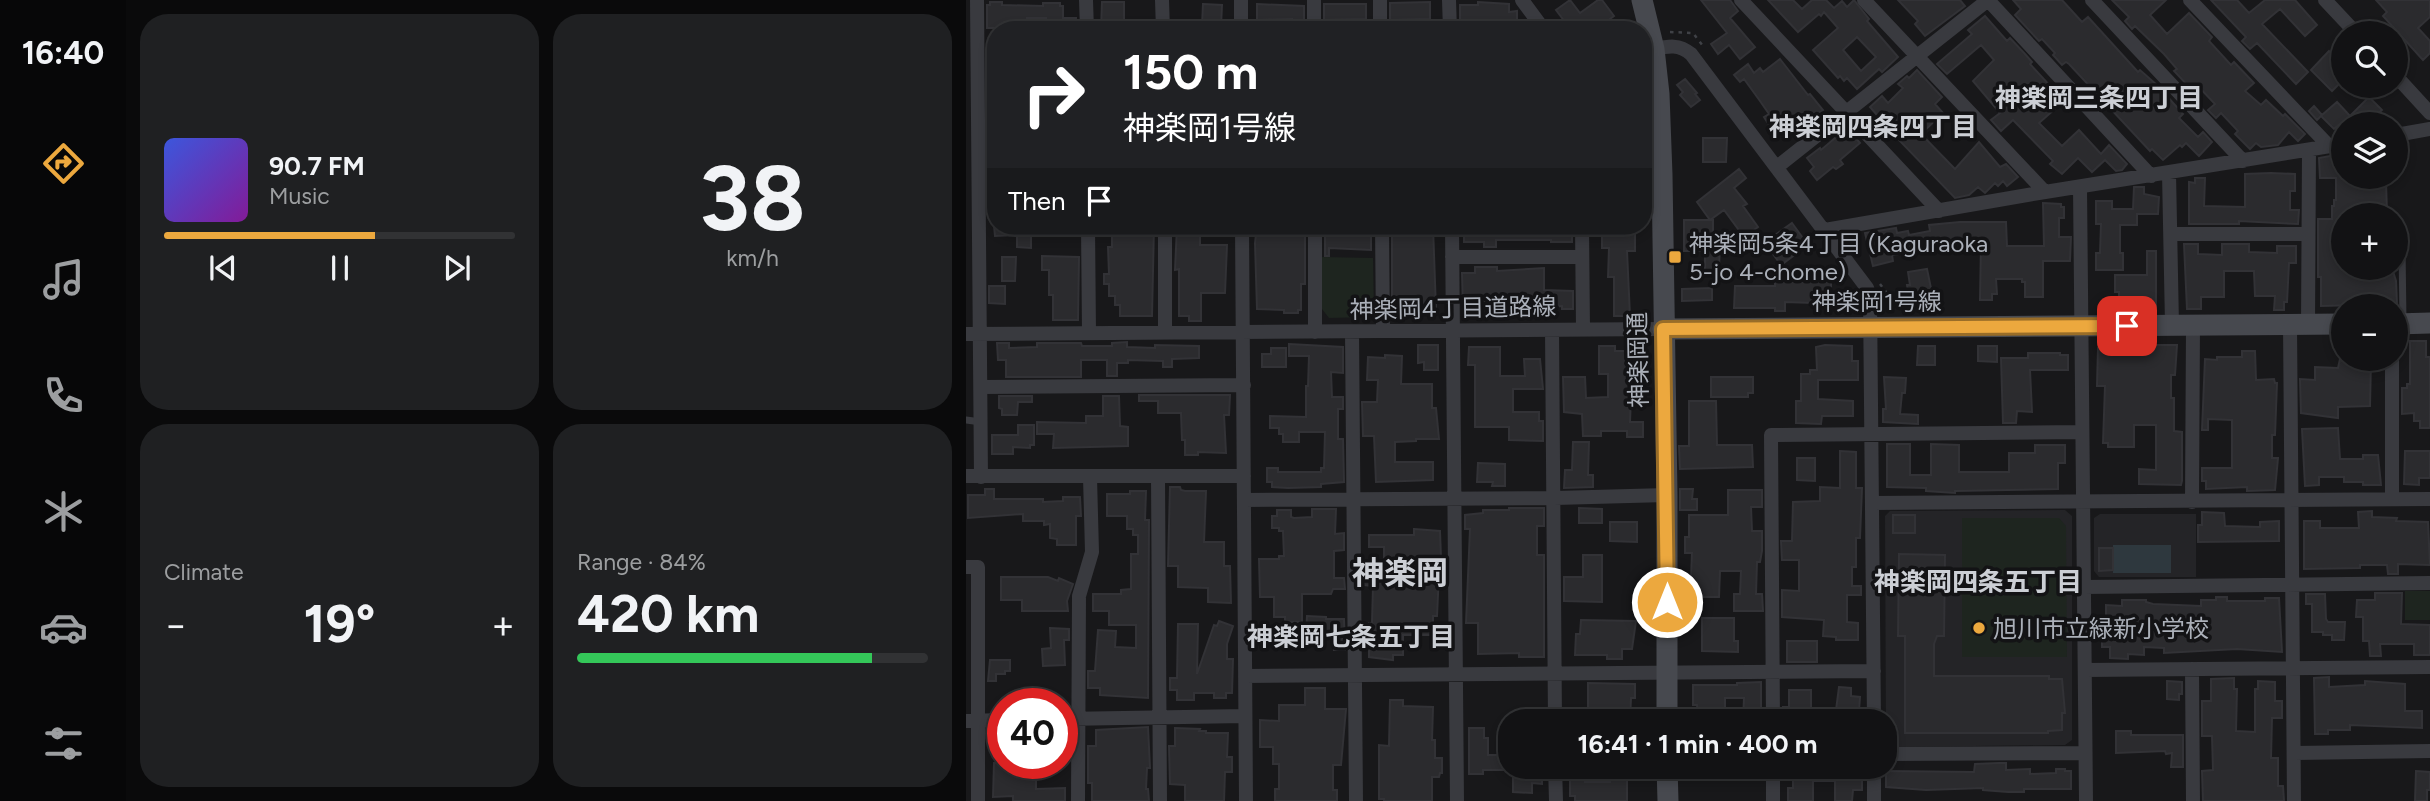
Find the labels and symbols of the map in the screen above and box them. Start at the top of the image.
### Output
district label: 神楽岡三条四丁目 [1995,82,2203,114]
district label: 神楽岡四条四丁目 [1769,111,1977,143]
place label: 神楽岡5条4丁目 (Kaguraoka 5-jo 4-chome) [1689,229,1988,286]
marker: 神楽岡5条4丁目 (Kaguraoka 5-jo 4-chome) [1667,249,1683,265]
street label: 神楽岡1号線 [1812,287,1942,316]
street label: 神楽岡4丁目道路線 [1349,292,1557,324]
pin [2097,296,2157,356]
street label: 神楽岡通 [1623,312,1653,408]
district label: 神楽岡 [1352,554,1448,592]
position arrow [1630,565,1704,639]
district label: 神楽岡四条五丁目 [1874,566,2082,598]
place label: 旭川市立緑新小学校 [1993,614,2209,643]
marker: 旭川市立緑新小学校 [1971,620,1987,636]
district label: 神楽岡七条五丁目 [1247,621,1455,653]
speed limit sign: 40 [987,688,1078,779]

